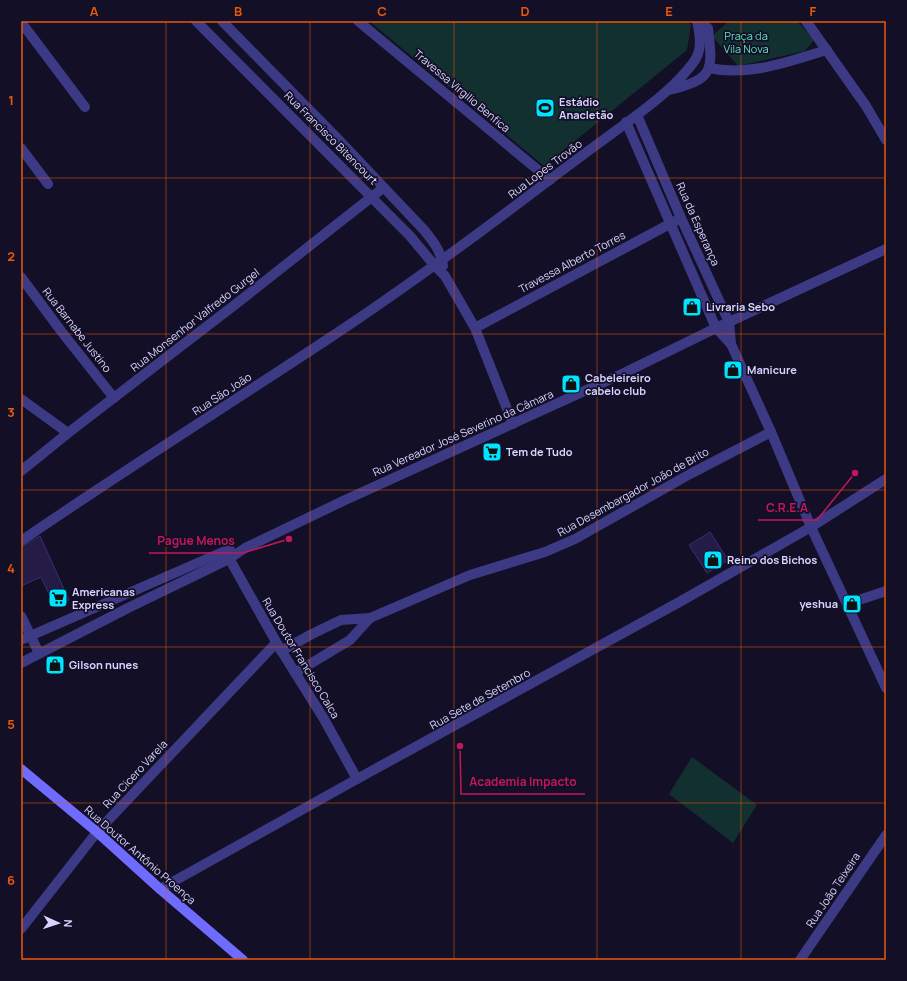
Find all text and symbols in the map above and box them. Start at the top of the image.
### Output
text: A [90,2,99,20]
text: B [234,2,242,20]
text: C [377,2,387,20]
text: D [520,2,530,20]
text: E [665,2,673,20]
text: F [810,2,817,20]
park label: Praça da Vila Nova [723,28,769,56]
street label: Travessa Virgilio Benfica [411,46,514,135]
street label: Rua Francisco Bitencourt [281,88,381,188]
text: 1 [8,91,14,109]
place label: Estádio Anacletão [559,94,614,122]
sports icon: Estádio Anacletão [534,97,556,119]
street label: Rua Lopes Trovão [505,136,585,201]
street label: Rua da Esperança [673,180,724,268]
street label: Travessa Alberto Torres [516,227,628,296]
text: 2 [7,247,15,265]
street label: Rua Monsenhor Valfredo Gurgel [127,265,262,375]
street label: Rua Barnabe Justino [40,284,116,376]
shop icon: Livraria Sebo [681,296,703,318]
place label: Livraria Sebo [706,299,775,314]
shop icon: Manicure [722,359,744,381]
place label: Manicure [747,362,797,377]
street label: Rua São João [189,369,255,418]
place label: Cabeleireiro cabelo club [585,370,651,398]
shop icon: Cabeleireiro cabelo club [560,373,582,395]
street label: Rua Vereador José Severino da Câmara [370,386,555,479]
text: 3 [7,403,15,421]
supermarket icon: Tem de Tudo [481,441,503,463]
street label: Rua Desembargador João de Brito [554,443,711,539]
place label: Tem de Tudo [506,444,573,459]
callout: C.R.E.A [758,496,817,520]
text: C.R.E.A [766,499,808,516]
callout: Pague Menos [149,529,243,553]
text: Pague Menos [157,532,235,549]
shop icon: Reino dos Bichos [702,549,724,571]
place label: Reino dos Bichos [727,552,817,567]
text: 4 [7,559,15,577]
place label: Americanas Express [72,584,135,612]
supermarket icon: Americanas Express [47,587,69,609]
shop icon: yeshua [841,593,863,615]
street label: Rua Doutor Francisco Calca [259,594,344,721]
place label: yeshua [799,596,838,611]
shop icon: Gilson nunes [44,654,66,676]
place label: Gilson nunes [69,657,138,672]
street label: Rua Sete de Setembro [427,664,533,732]
text: 5 [7,715,15,733]
street label: Rua Cicero Varela [99,736,170,811]
callout: Academia Impacto [461,770,585,794]
text: Academia Impacto [469,773,577,790]
street label: Rua Doutor Antônio Proença [81,802,199,907]
street label: Rua João Teixeira [802,849,863,930]
text: 6 [7,871,15,889]
north arrow [38,903,78,943]
text: N [61,919,76,928]

